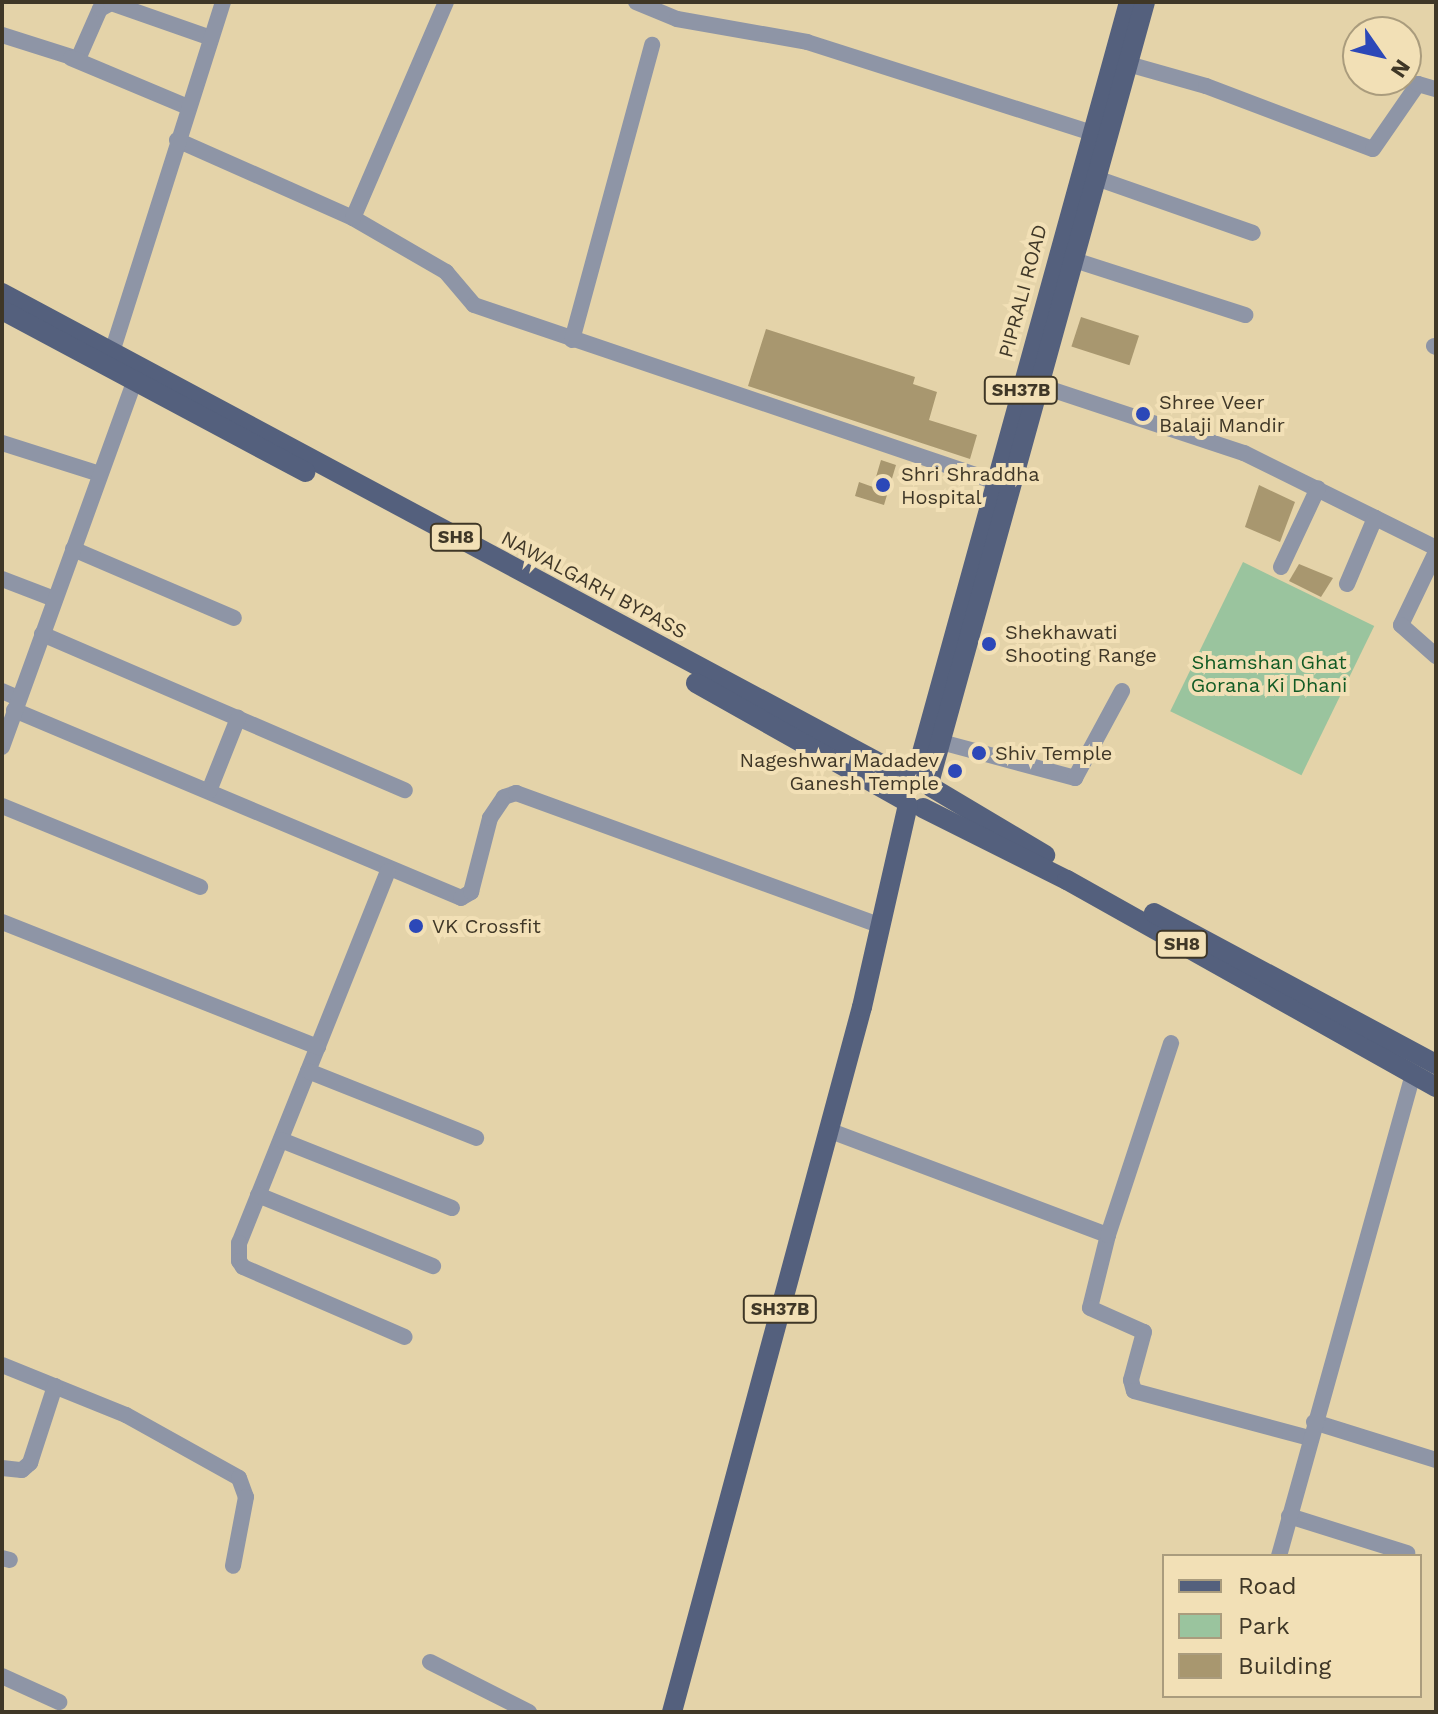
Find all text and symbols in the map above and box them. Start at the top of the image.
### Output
north arrow [1342,16,1422,96]
text: N [1386,55,1416,82]
street label: PIPRALI ROAD [994,222,1052,360]
road number: SH37B [983,376,1059,404]
place label: Shree Veer Balaji Mandir [1159,390,1285,437]
marker: Shree Veer Balaji Mandir [1134,405,1152,423]
place label: Shri Shraddha Hospital [901,462,1040,509]
marker: Shri Shraddha Hospital [872,474,894,496]
road number: SH8 [428,523,484,551]
street label: NAWALGARH BYPASS [497,526,691,644]
place label: Shekhawati Shooting Range [1005,620,1157,667]
marker: Shekhawati Shooting Range [980,635,998,653]
park label: Shamshan Ghat Gorana Ki Dhani [1190,650,1348,697]
place label: Shiv Temple [995,741,1113,765]
marker: Shiv Temple [970,744,988,762]
place label: Nageshwar Madadev Ganesh Temple [739,748,939,795]
marker: Nageshwar Madadev Ganesh Temple [946,762,964,780]
place label: VK Crossfit [432,914,541,938]
marker: VK Crossfit [407,917,425,935]
road number: SH8 [1154,930,1210,958]
road number: SH37B [742,1295,818,1323]
legend [1162,1554,1422,1698]
text: Road [1238,1572,1297,1600]
text: Park [1238,1612,1290,1640]
text: Building [1238,1652,1331,1680]

